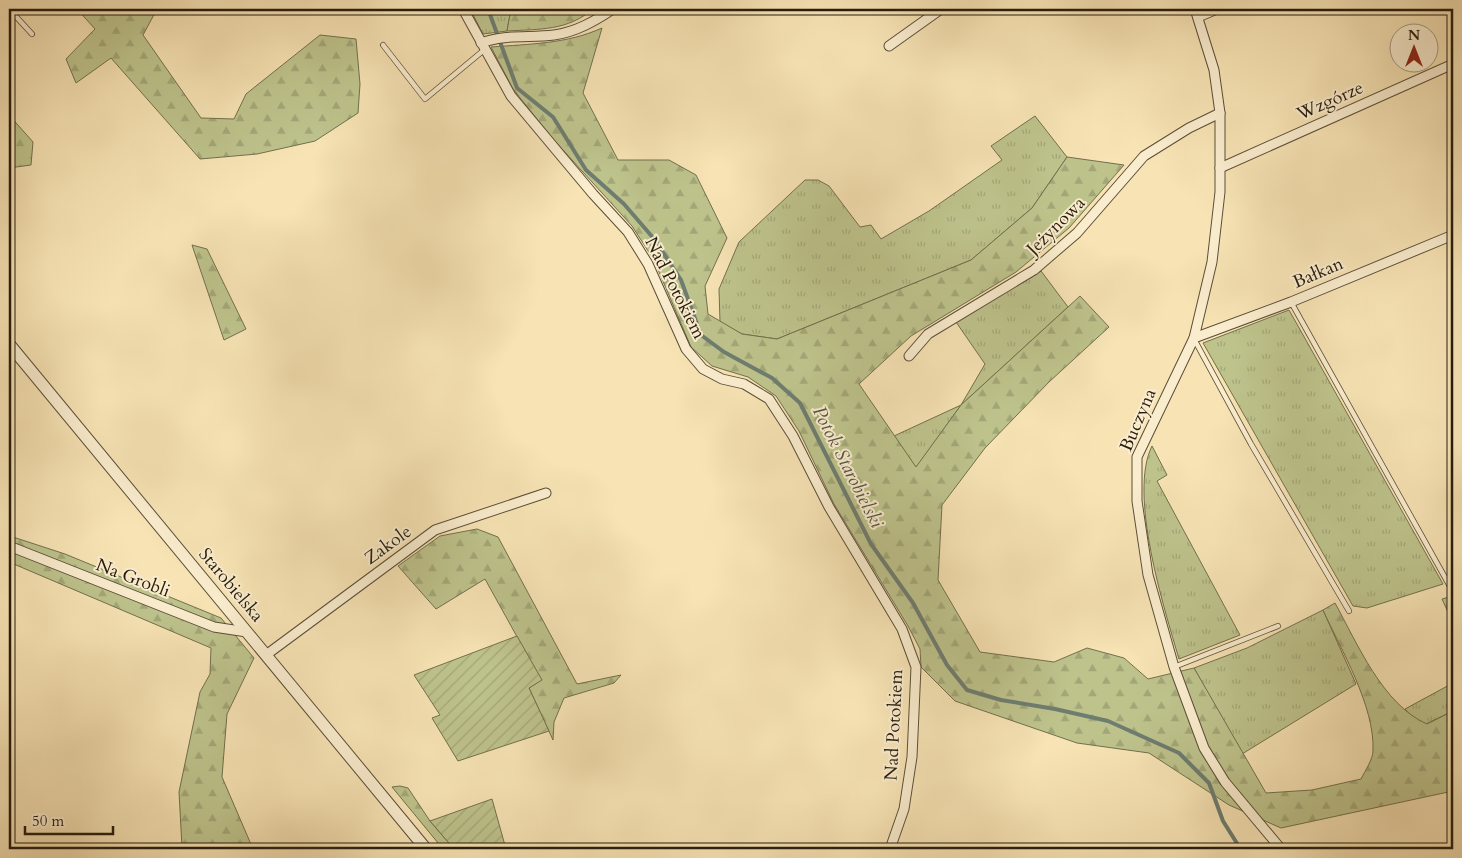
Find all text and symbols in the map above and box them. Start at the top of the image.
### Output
north arrow [1390,22,1440,72]
text: N [1408,26,1420,45]
street label: Wzgórze [1292,75,1367,127]
street label: Jeżynowa [1019,191,1091,263]
street label: Nad Potokiem [639,233,712,344]
street label: Bałkan [1289,251,1348,295]
street label: Buczyna [1114,385,1162,455]
water label: Potok Starobielski [806,402,890,533]
street label: Zakole [359,519,417,571]
street label: Starobielska [193,543,270,628]
street label: Na Grobli [92,552,174,604]
street label: Nad Potokiem [879,668,909,781]
scale bar [25,803,112,835]
text: 50 m [32,811,64,831]

